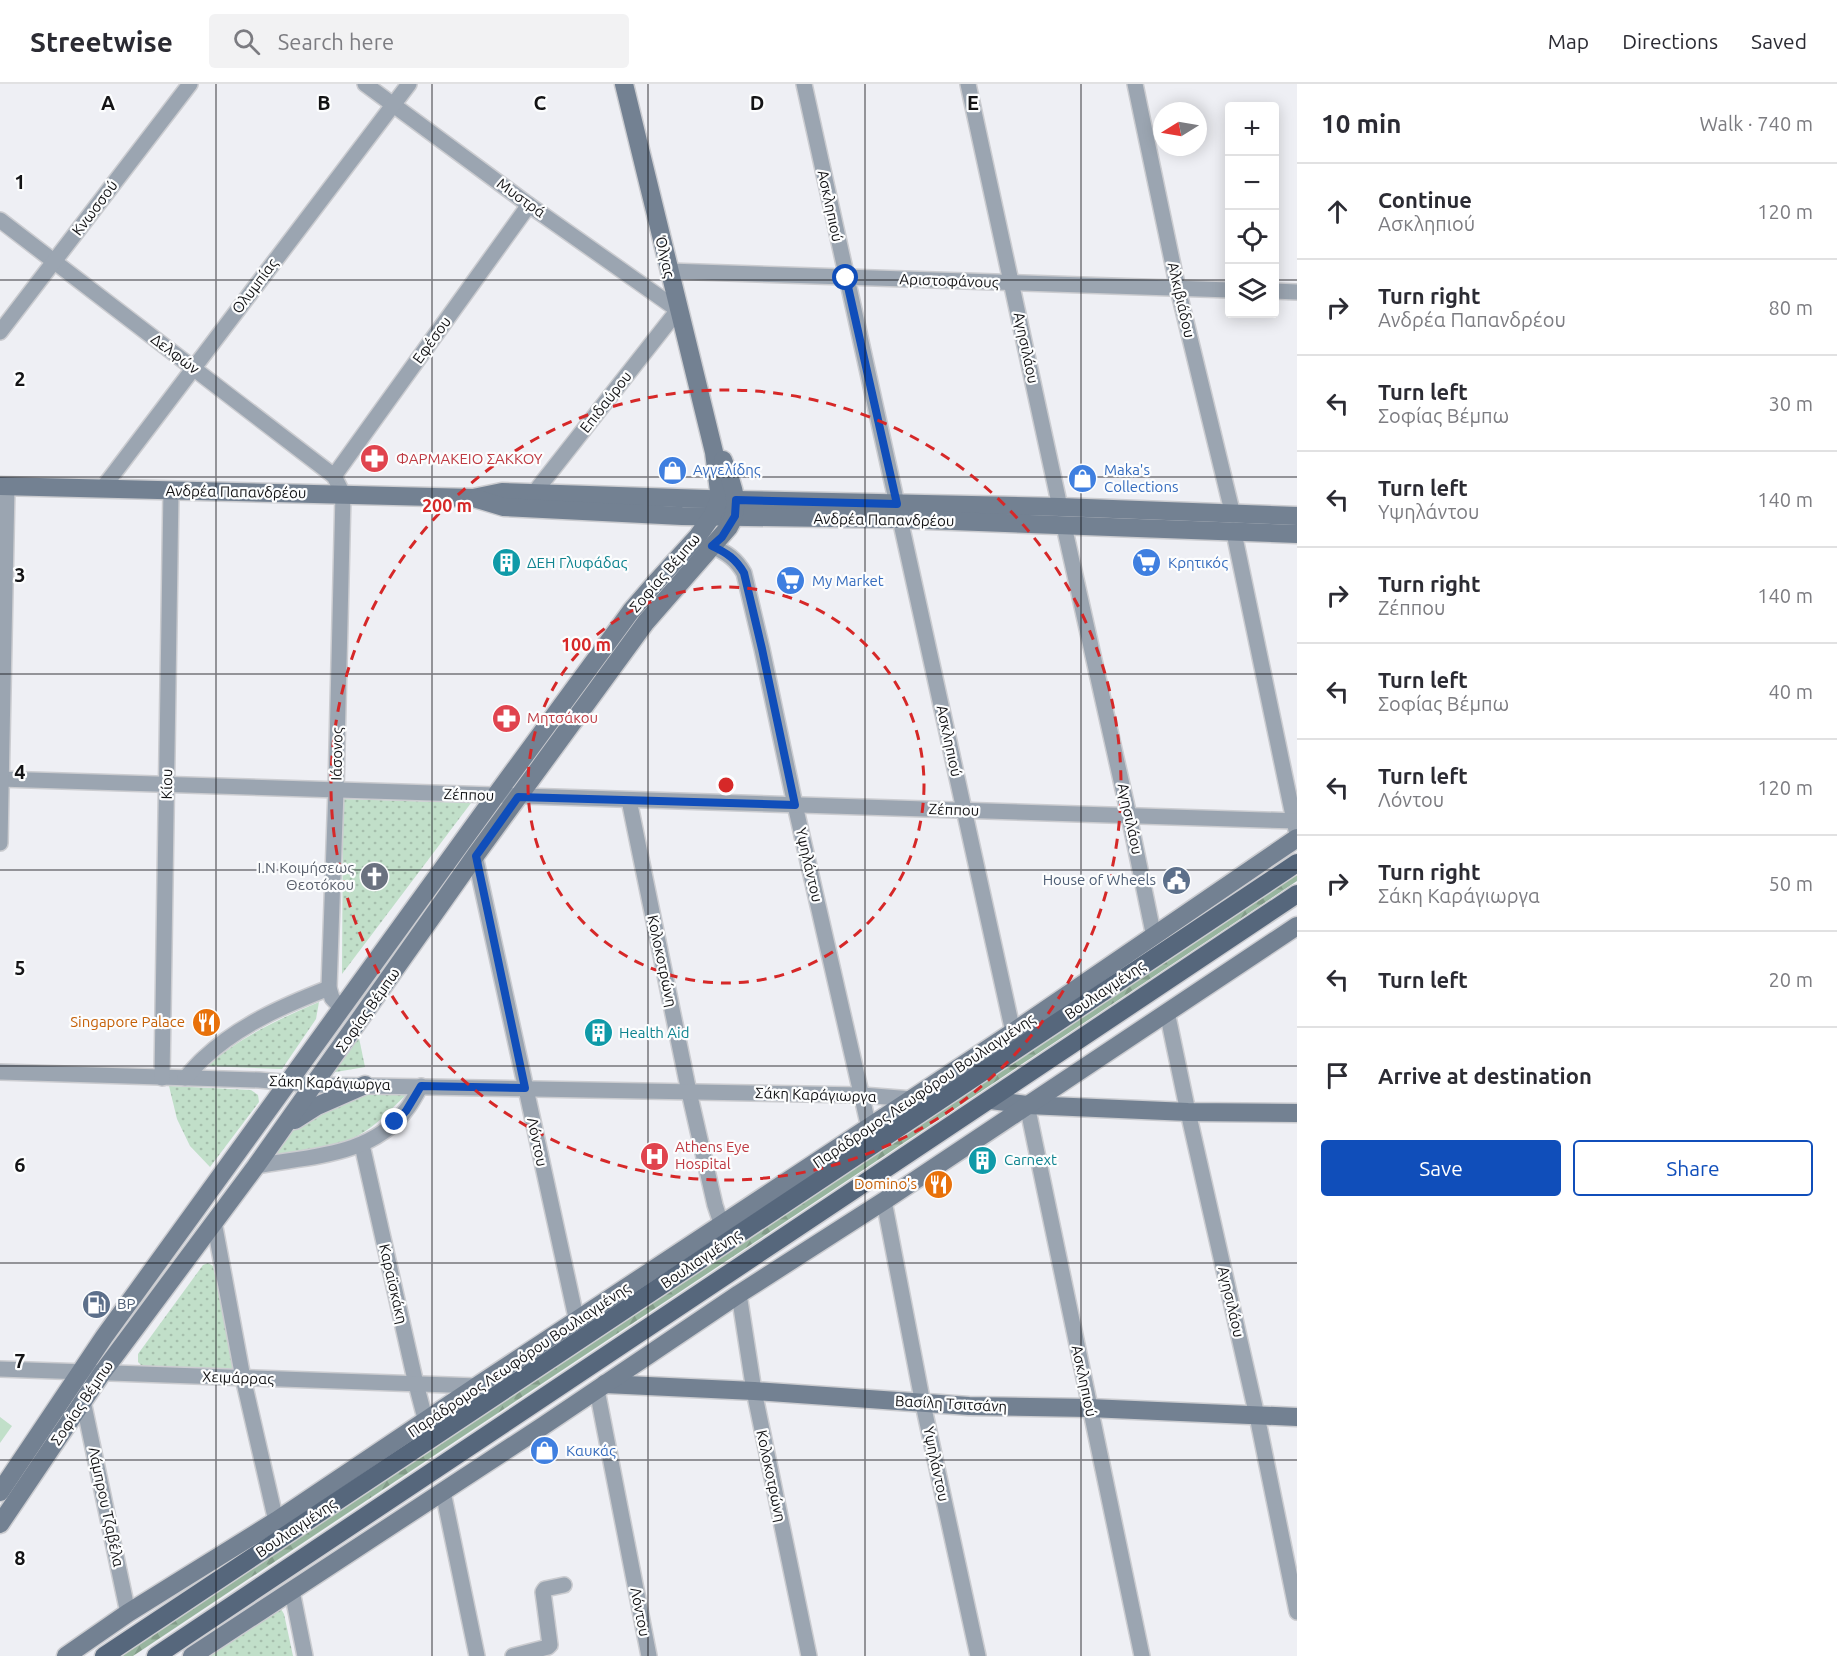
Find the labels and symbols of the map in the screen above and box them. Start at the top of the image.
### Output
text: A [101,91,115,114]
text: B [317,91,331,114]
text: C [534,91,547,114]
text: D [750,91,764,114]
text: E [967,91,979,114]
north arrow [1153,102,1207,156]
street label: Ασκληπιού [815,169,846,243]
text: 1 [14,170,26,193]
street label: Μυστρά [494,174,549,221]
street label: Κνωσσού [68,177,121,239]
street label: Όλγας [652,233,679,280]
street label: Ολυμπίας [228,255,281,317]
street label: Αλκιβιάδου [1165,260,1198,339]
route start [832,264,858,290]
street label: Αριστοφάνους [899,270,999,291]
street label: Αγησιλάου [1011,311,1042,385]
street label: Εφέσου [409,313,454,366]
street label: Δελφών [148,330,203,377]
text: 2 [14,367,26,390]
street label: Επιδαύρου [576,368,635,436]
pharmacy icon: ΦΑΡΜΑΚΕΙΟ ΣΑΚΚΟΥ [359,443,391,475]
place label: ΦΑΡΜΑΚΕΙΟ ΣΑΚΚΟΥ [396,450,543,467]
shop icon: Αγγελίδης [656,454,688,486]
place label: Αγγελίδης [693,461,761,478]
place label: Maka's Collections [1104,461,1178,495]
shop icon: Maka's Collections [1067,463,1099,495]
street label: Ανδρέα Παπανδρέου [165,482,307,501]
text: 200 m [422,495,472,515]
street label: Ανδρέα Παπανδρέου [813,510,955,529]
street label: Σοφίας Βέμπω [626,530,703,615]
building icon: ΔΕΗ Γλυφάδας [490,547,522,579]
supermarket icon: Κρητικός [1131,547,1163,579]
place label: ΔΕΗ Γλυφάδας [527,554,628,571]
place label: Κρητικός [1168,554,1228,571]
text: 3 [14,563,26,586]
supermarket icon: My Market [775,565,807,597]
place label: My Market [812,572,884,589]
text: 100 m [561,634,611,654]
pharmacy icon: Μητσάκου [490,702,522,734]
street label: Ασκληπιού [934,704,965,778]
place label: Μητσάκου [527,709,598,726]
street label: Ιάσονος [328,727,345,781]
text: 4 [14,760,26,783]
street label: Κίου [158,769,175,799]
centre of rings [716,775,736,795]
street label: Αγησιλάου [1115,782,1146,856]
street label: Ζέππου [443,785,495,804]
street label: Ζέππου [928,800,980,819]
street label: Υψηλάντου [793,826,826,904]
place label: Ι.Ν Κοιμήσεως Θεοτόκου [258,859,354,893]
church icon: Ι.Ν Κοιμήσεως Θεοτόκου [359,861,391,893]
public building icon: House of Wheels [1161,864,1193,896]
place label: House of Wheels [1043,871,1156,888]
street label: Κολοκοτρώνη [644,913,681,1009]
text: 5 [14,956,26,979]
street label: Βουλιαγμένης [1061,956,1148,1023]
street label: Σοφίας Βέμπω [332,965,403,1055]
restaurant icon: Singapore Palace [190,1006,222,1038]
street label: Παράδρομος Λεωφόρου Βουλιαγμένης [810,1010,1038,1171]
place label: Singapore Palace [70,1013,185,1030]
building icon: Health Aid [582,1017,614,1049]
place label: Health Aid [619,1024,689,1041]
street label: Σάκη Καράγιωργα [269,1072,391,1093]
street label: Σάκη Καράγιωργα [755,1084,877,1105]
route end [381,1108,407,1134]
street label: Λόντου [524,1116,551,1168]
place label: Athens Eye Hospital [675,1138,750,1172]
hospital icon: Athens Eye Hospital [638,1140,670,1172]
building icon: Carnext [967,1144,999,1176]
place label: Carnext [1004,1151,1057,1168]
text: 6 [14,1153,26,1176]
restaurant icon: Domino's [922,1168,954,1200]
place label: Domino's [854,1175,917,1192]
street label: Βουλιαγμένης [657,1225,744,1292]
street label: Καραϊσκάκη [376,1242,411,1326]
street label: Αγησιλάου [1215,1265,1248,1339]
street label: Παράδρομος Λεωφόρου Βουλιαγμένης [405,1279,633,1440]
fuel station icon: BP [80,1288,112,1320]
place label: BP [117,1295,136,1312]
street label: Ασκληπιού [1069,1344,1100,1418]
text: 7 [14,1349,26,1372]
street label: Σοφίας Βέμπω [47,1357,116,1448]
street label: Χειμάρρας [202,1368,274,1387]
street label: Βασίλη Τσιτσάνη [894,1392,1008,1415]
street label: Υψηλάντου [920,1425,953,1503]
street label: Κολοκοτρώνη [753,1428,790,1524]
shop icon: Καυκάς [529,1435,561,1467]
place label: Καυκάς [566,1442,616,1459]
street label: Λάμπρου Τζαβέλα [85,1445,128,1569]
street label: Βουλιαγμένης [252,1494,339,1561]
text: 8 [14,1546,26,1569]
street label: Λόντου [627,1586,654,1638]

